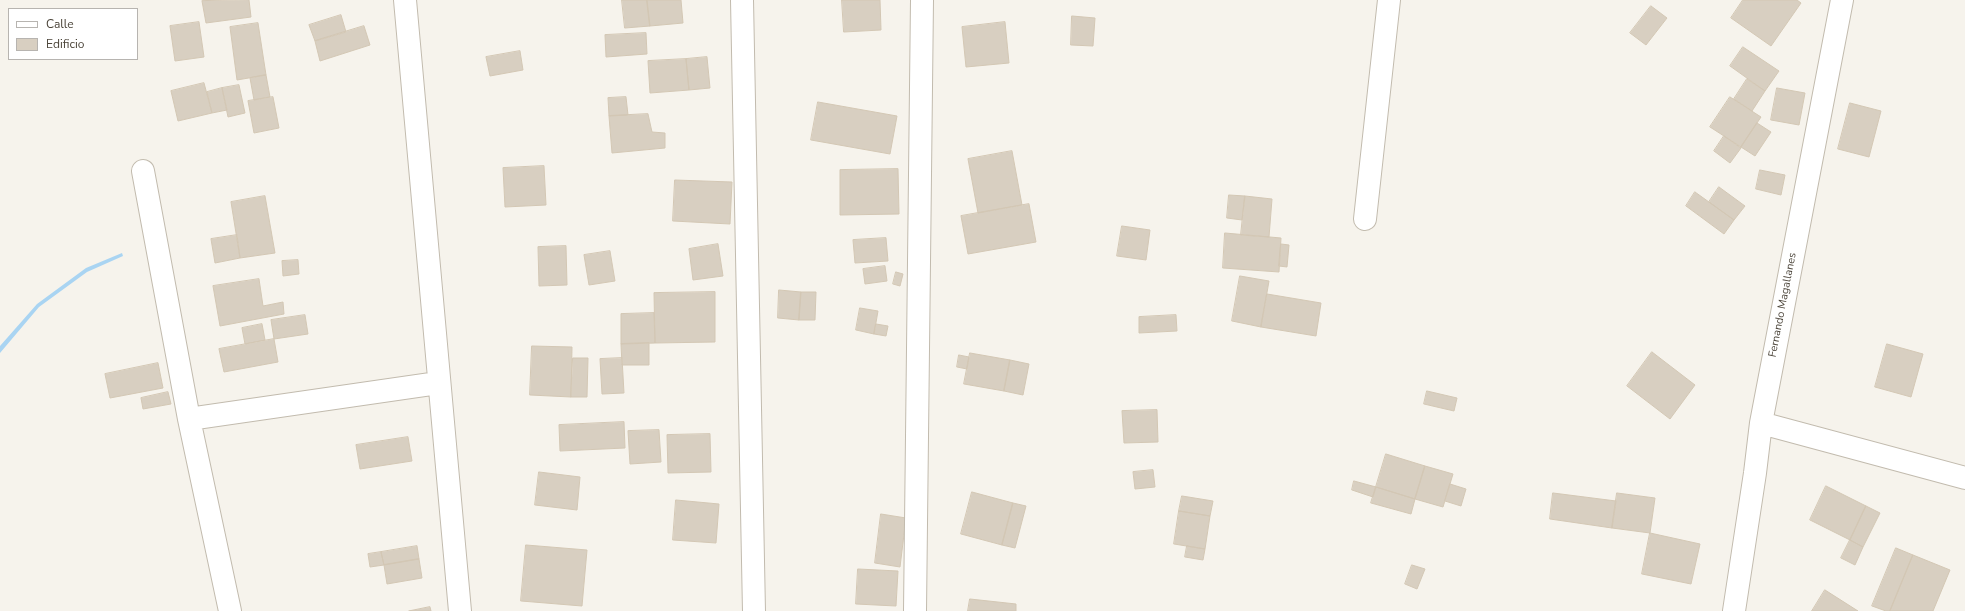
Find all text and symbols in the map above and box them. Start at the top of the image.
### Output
legend [8,8,138,60]
text: Calle [46,16,74,32]
text: Edificio [46,36,84,52]
street label: Fernando Magallanes [1766,251,1800,359]

